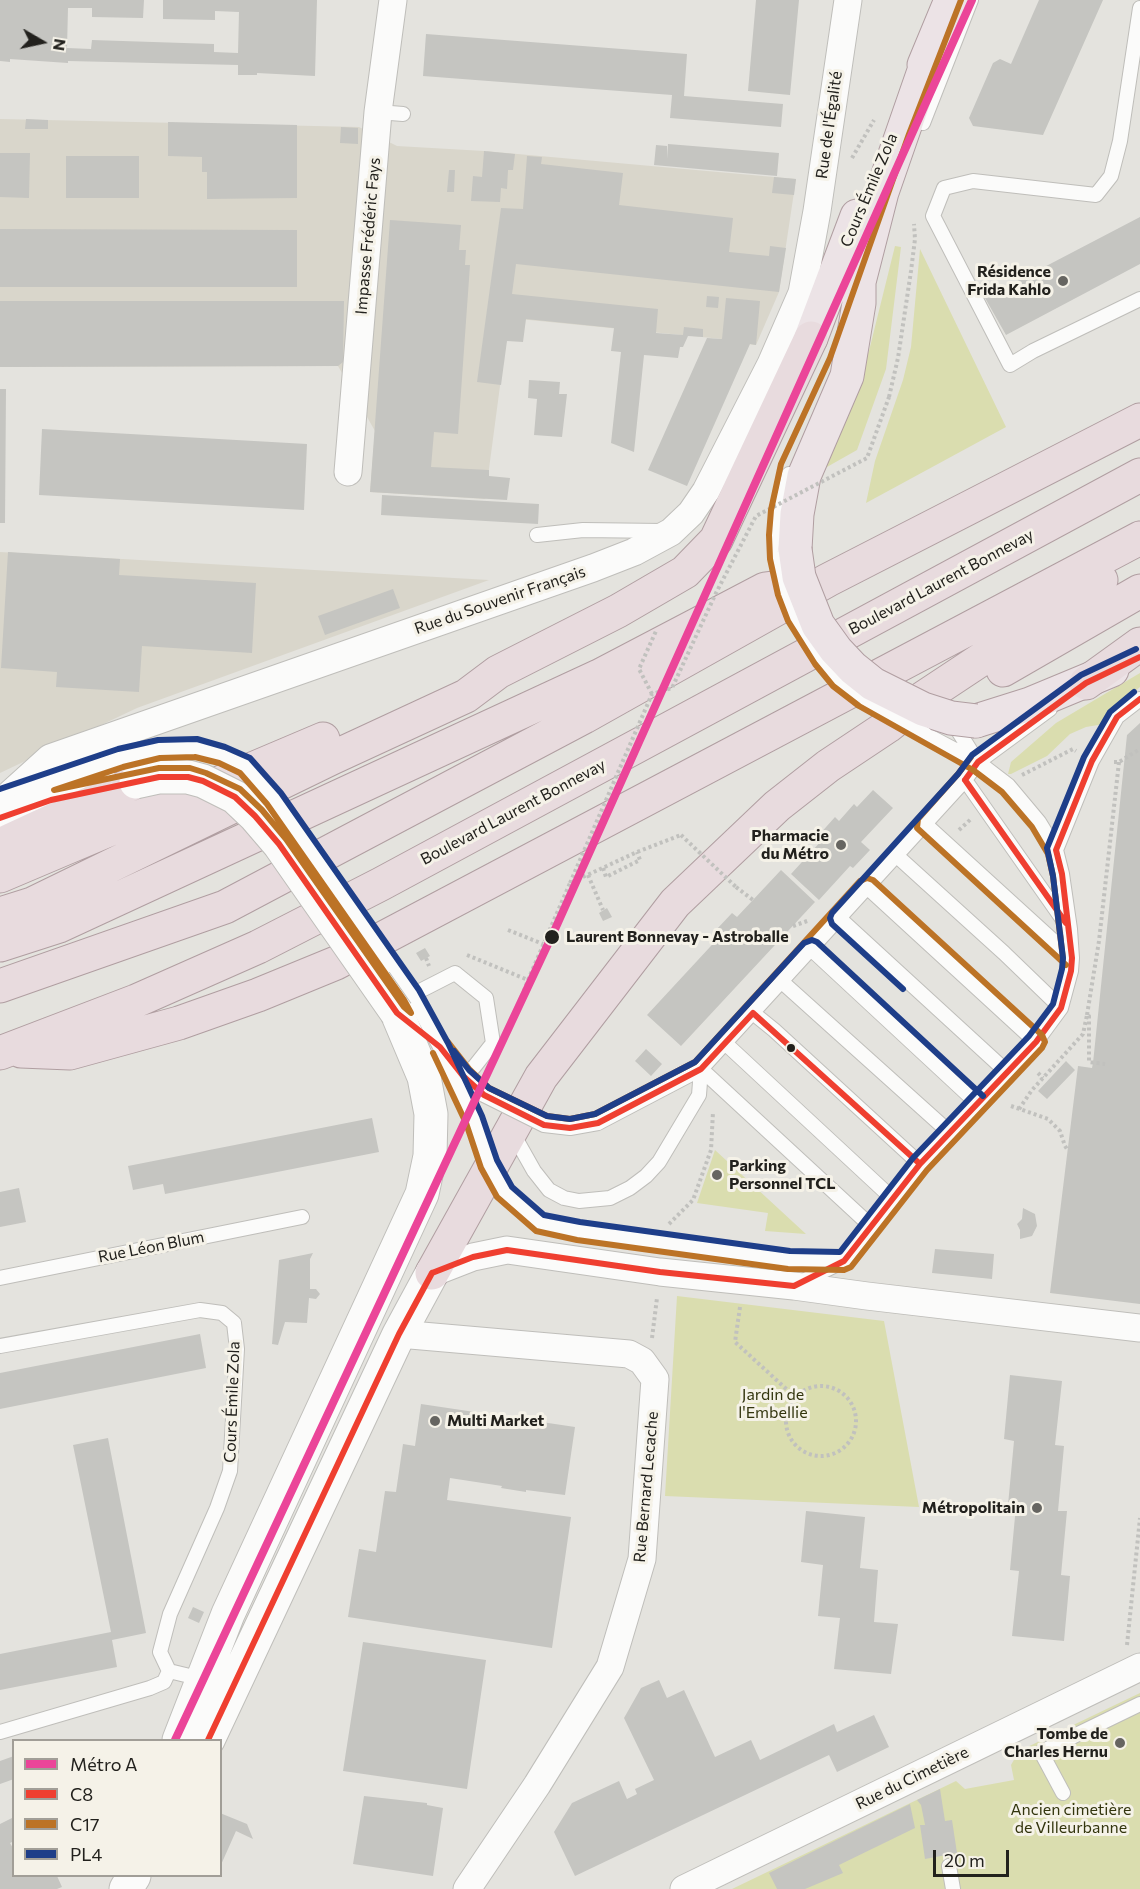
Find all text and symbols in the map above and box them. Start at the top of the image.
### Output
north arrow [12,12,72,72]
text: N [50,37,71,52]
street label: Rue de l'Égalité [812,70,846,180]
street label: Cours Émile Zola [836,130,902,250]
street label: Impasse Frédéric Fays [352,157,384,315]
place label: Résidence Frida Kahlo [967,262,1051,300]
marker: Résidence Frida Kahlo [1056,274,1070,288]
street label: Boulevard Laurent Bonnevay [845,525,1037,639]
street label: Rue du Souvenir Français [412,562,588,638]
street label: Boulevard Laurent Bonnevay [417,755,609,869]
place label: Pharmacie du Métro [751,826,829,864]
marker: Pharmacie du Métro [834,838,848,852]
place label: Laurent Bonnevay - Astroballe [566,927,789,947]
marker: Laurent Bonnevay - Astroballe [543,928,561,946]
unlabelled marker [785,1042,797,1054]
place label: Parking Personnel TCL [729,1156,836,1194]
marker: Parking Personnel TCL [710,1168,724,1182]
street label: Rue Léon Blum [96,1227,206,1267]
street label: Cours Émile Zola [220,1341,244,1463]
park label: Jardin de l'Embellie [738,1385,808,1423]
place label: Multi Market [447,1411,544,1431]
street label: Rue Bernard Lecache [630,1411,662,1563]
marker: Multi Market [428,1414,442,1428]
place label: Métropolitain [922,1498,1025,1518]
marker: Métropolitain [1030,1501,1044,1515]
place label: Tombe de Charles Hernu [1004,1724,1108,1762]
marker: Tombe de Charles Hernu [1113,1736,1127,1750]
legend [12,1739,222,1877]
street label: Rue du Cimetière [852,1742,972,1814]
text: Métro A [70,1753,137,1775]
text: C8 [70,1783,93,1805]
park label: Ancien cimetière de Villeurbanne [1011,1800,1131,1838]
text: C17 [70,1813,100,1835]
scale bar [936,1838,1012,1876]
text: PL4 [70,1843,102,1865]
text: 20 m [944,1849,985,1871]

